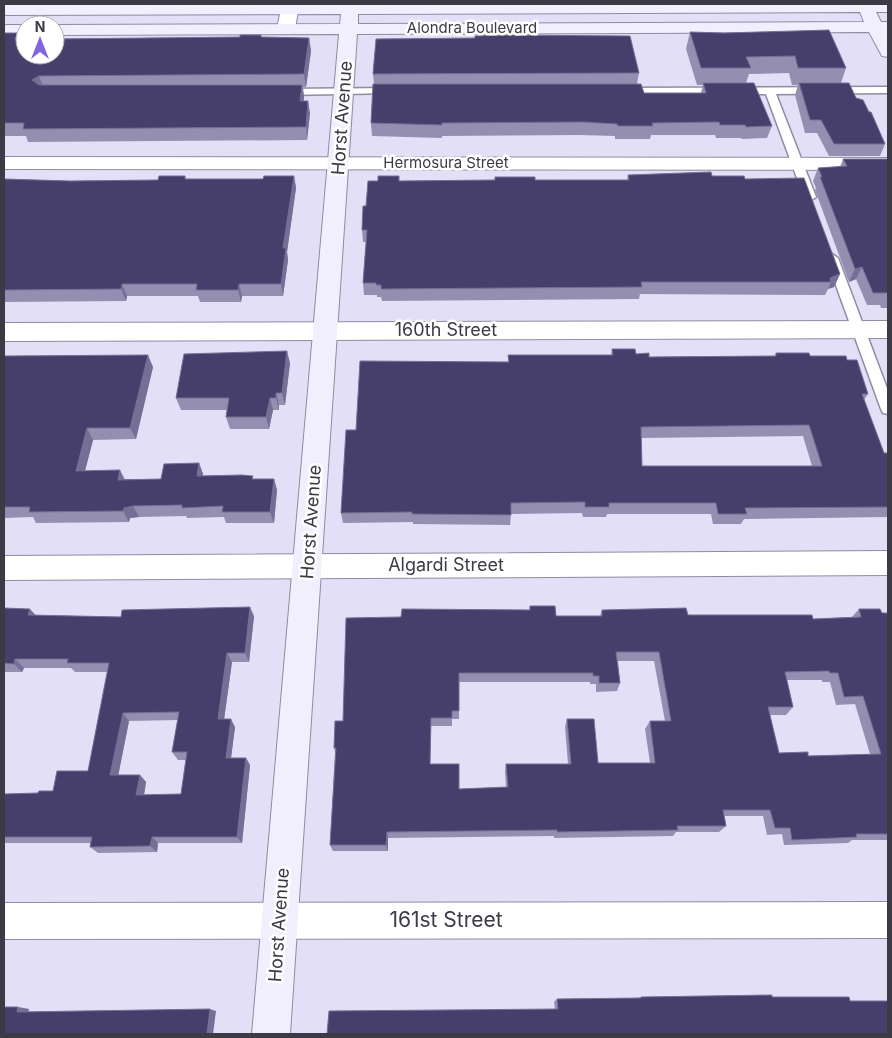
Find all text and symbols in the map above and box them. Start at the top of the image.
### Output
north arrow [15,15,65,65]
text: N [35,18,45,35]
street label: Alondra Boulevard [407,18,537,37]
street label: Horst Avenue [327,60,356,176]
street label: Hermosura Street [383,153,509,172]
street label: 160th Street [395,319,497,340]
street label: Horst Avenue [296,464,325,580]
street label: Algardi Street [388,554,504,575]
street label: Horst Avenue [264,867,293,983]
street label: 161st Street [389,907,503,932]

